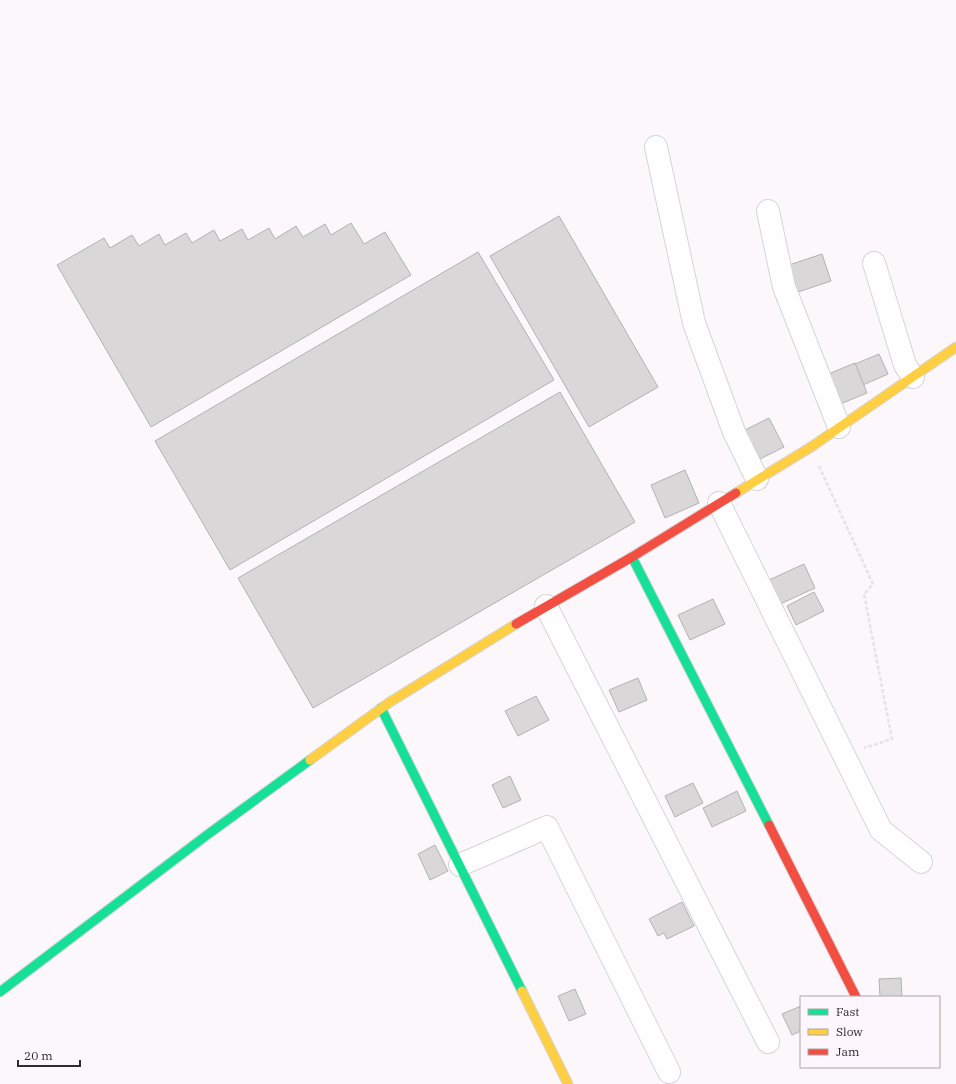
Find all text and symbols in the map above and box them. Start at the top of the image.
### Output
legend [800,996,940,1068]
text: Fast [836,1004,860,1019]
text: Slow [836,1024,863,1039]
scale bar [18,1042,80,1068]
text: Jam [836,1044,860,1059]
text: 20 m [24,1048,53,1063]

